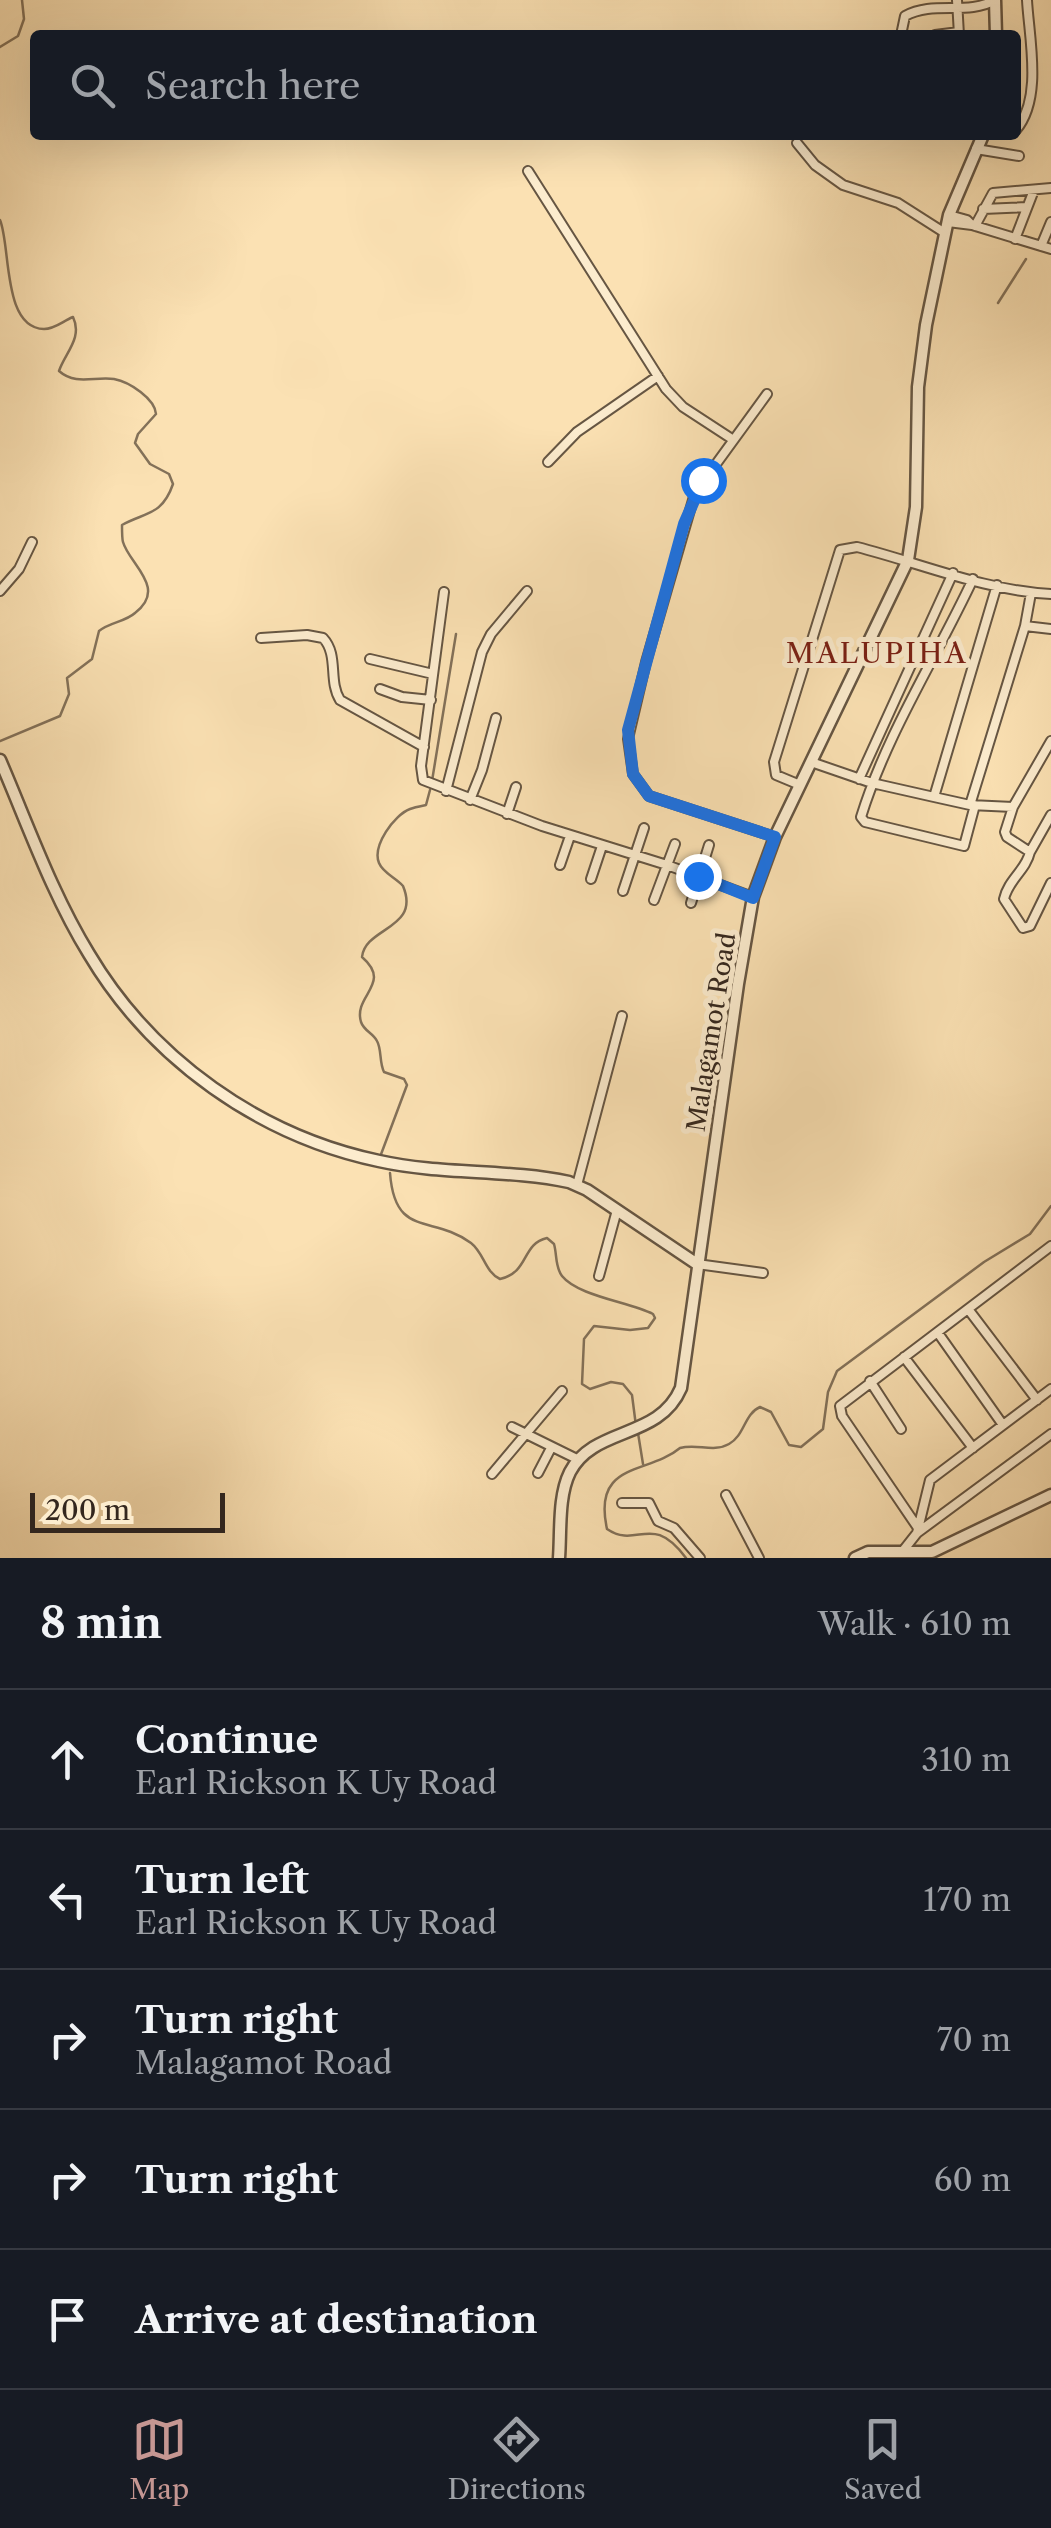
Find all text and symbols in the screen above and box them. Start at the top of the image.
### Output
search box [30,30,1021,140]
icon: search [65,58,120,113]
text: Search here [145,62,360,109]
route start [681,458,727,504]
district label: MALUPIHA [786,636,968,670]
route end [676,854,722,900]
street label: Malagamot Road [680,930,743,1134]
scale bar [30,1488,225,1532]
text: 200 m [45,1493,130,1527]
text: 8 min [40,1597,162,1649]
text: Walk · 610 m [818,1604,1011,1643]
text: Continue [135,1716,318,1763]
icon: ahead [40,1732,95,1787]
text: 310 m [921,1740,1011,1779]
text: Earl Rickson K Uy Road [135,1763,497,1802]
text: Turn left [135,1856,309,1903]
icon: left [40,1872,95,1927]
text: 170 m [923,1880,1011,1919]
text: Earl Rickson K Uy Road [135,1903,497,1942]
text: Turn right [135,1996,338,2043]
icon: right [40,2012,95,2067]
text: 70 m [937,2020,1011,2059]
text: Malagamot Road [135,2043,392,2082]
icon: right [40,2152,95,2207]
text: Turn right [135,2156,338,2203]
text: 60 m [934,2160,1011,2199]
icon: arrive [40,2292,95,2347]
text: Arrive at destination [135,2296,538,2343]
tab: Map [129,2412,189,2506]
tab: Directions [447,2412,586,2506]
tab: Saved [844,2412,922,2506]

